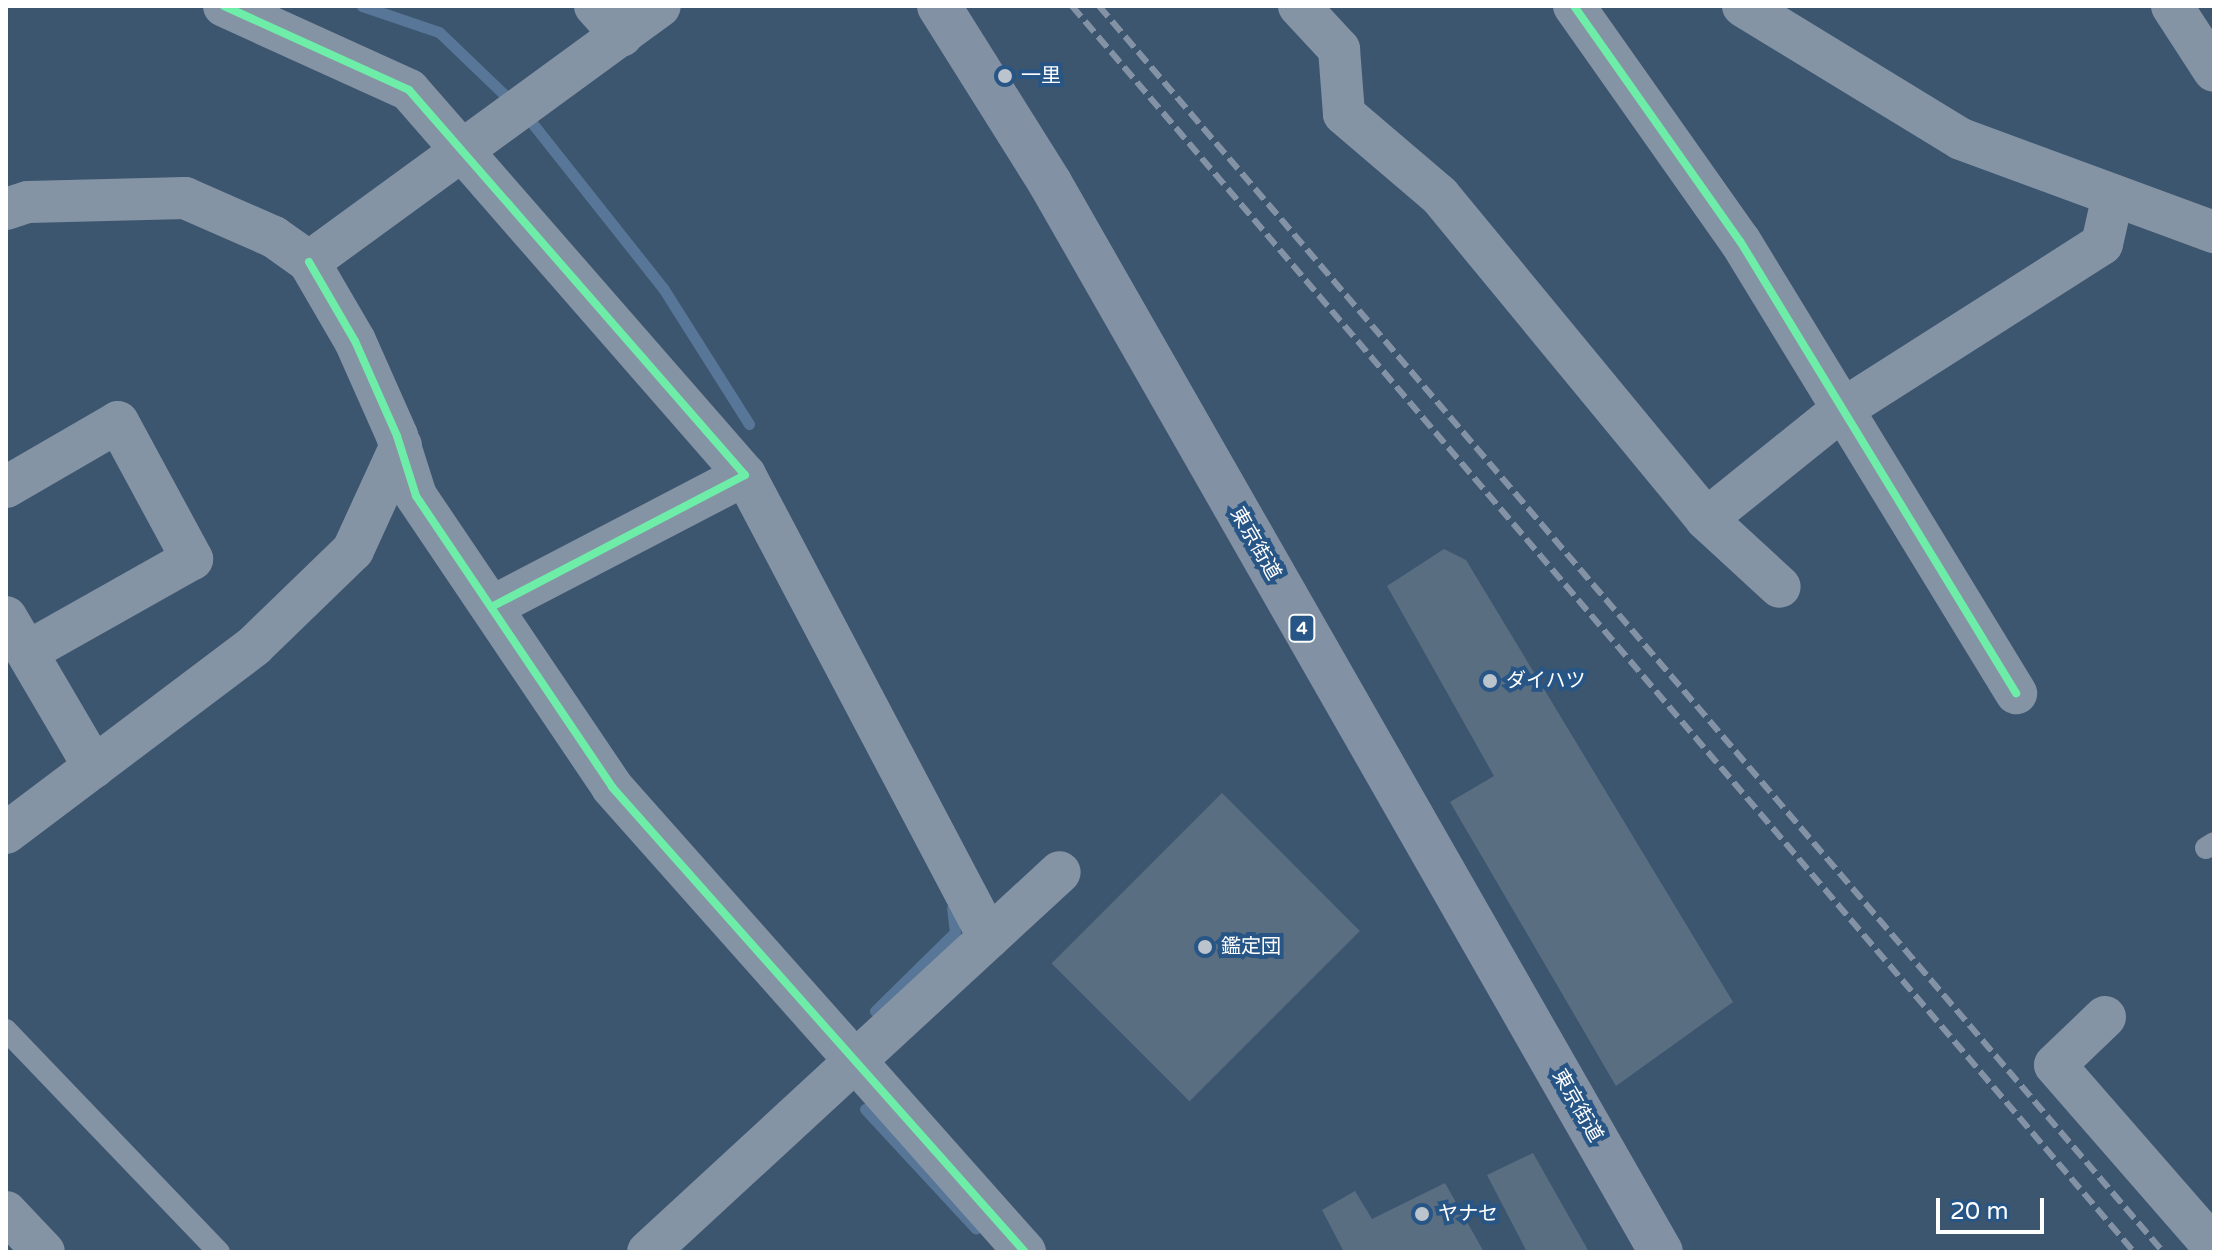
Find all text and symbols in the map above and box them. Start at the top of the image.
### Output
place label: 一里 [1021,64,1061,88]
marker: 一里 [996,67,1014,85]
street label: 東京街道 [1225,503,1285,585]
road number: 4 [1288,614,1316,642]
place label: ダイハツ [1506,669,1586,693]
marker: ダイハツ [1481,672,1499,690]
place label: 鑑定団 [1221,935,1281,959]
marker: 鑑定団 [1196,938,1214,956]
street label: 東京街道 [1547,1065,1607,1147]
scale bar [1940,1182,2048,1232]
text: 20 m [1950,1197,2008,1226]
place label: ヤナセ [1438,1202,1498,1226]
marker: ヤナセ [1413,1205,1431,1223]

